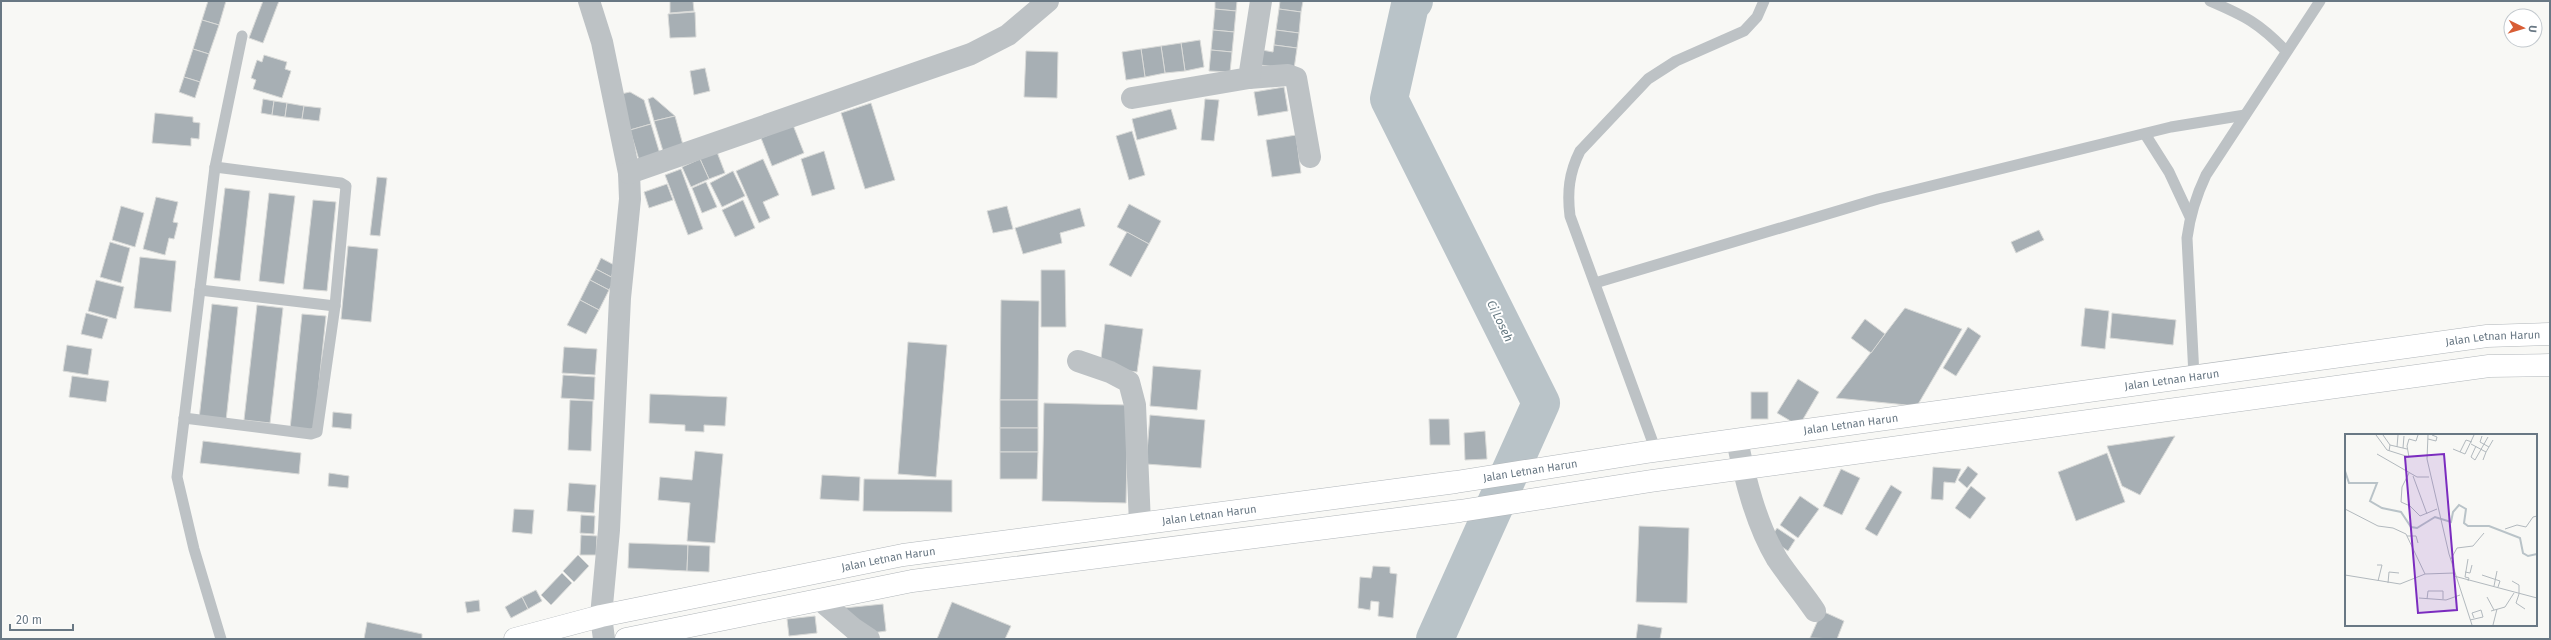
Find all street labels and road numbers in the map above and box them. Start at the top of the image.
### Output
street label: Jalan Letnan Harun [2445,328,2541,349]
street label: Jalan Letnan Harun [2124,367,2220,393]
street label: Jalan Letnan Harun [1803,411,1899,437]
street label: Jalan Letnan Harun [1482,457,1578,485]
street label: Jalan Letnan Harun [1161,502,1257,528]
street label: Jalan Letnan Harun [840,545,936,574]

